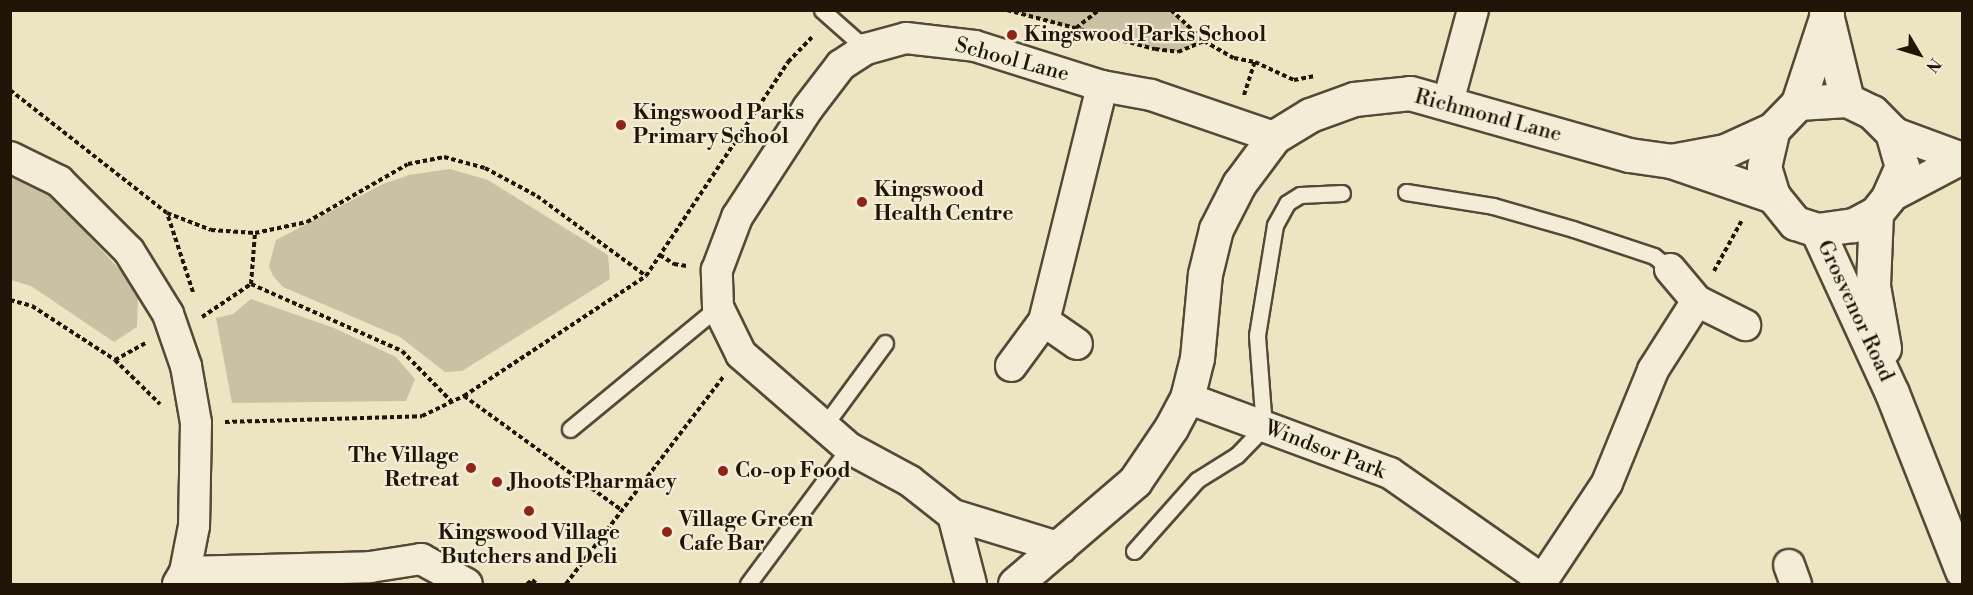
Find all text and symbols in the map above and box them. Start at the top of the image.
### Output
place label: Kingswood Parks School [1024,22,1266,48]
north arrow [1889,24,1949,84]
marker: Kingswood Parks School [1005,28,1019,42]
street label: School Lane [952,33,1072,87]
text: N [1921,54,1945,76]
street label: Richmond Lane [1412,84,1564,148]
place label: Kingswood Parks Primary School [633,100,804,150]
marker: Kingswood Parks Primary School [614,118,628,132]
place label: Kingswood Health Centre [874,177,1014,227]
marker: Kingswood Health Centre [855,195,869,209]
street label: Grosvenor Road [1811,236,1899,386]
street label: Windsor Park [1261,415,1389,485]
place label: The Village Retreat [348,443,459,493]
place label: Co-op Food [735,458,851,484]
marker: The Village Retreat [464,461,478,475]
marker: Co-op Food [716,464,730,478]
place label: Jhoots Pharmacy [509,469,676,495]
marker: Jhoots Pharmacy [490,475,504,489]
marker: Kingswood Village Butchers and Deli [522,504,536,518]
place label: Village Green Cafe Bar [679,507,813,557]
place label: Kingswood Village Butchers and Deli [438,520,620,570]
marker: Village Green Cafe Bar [660,525,674,539]

